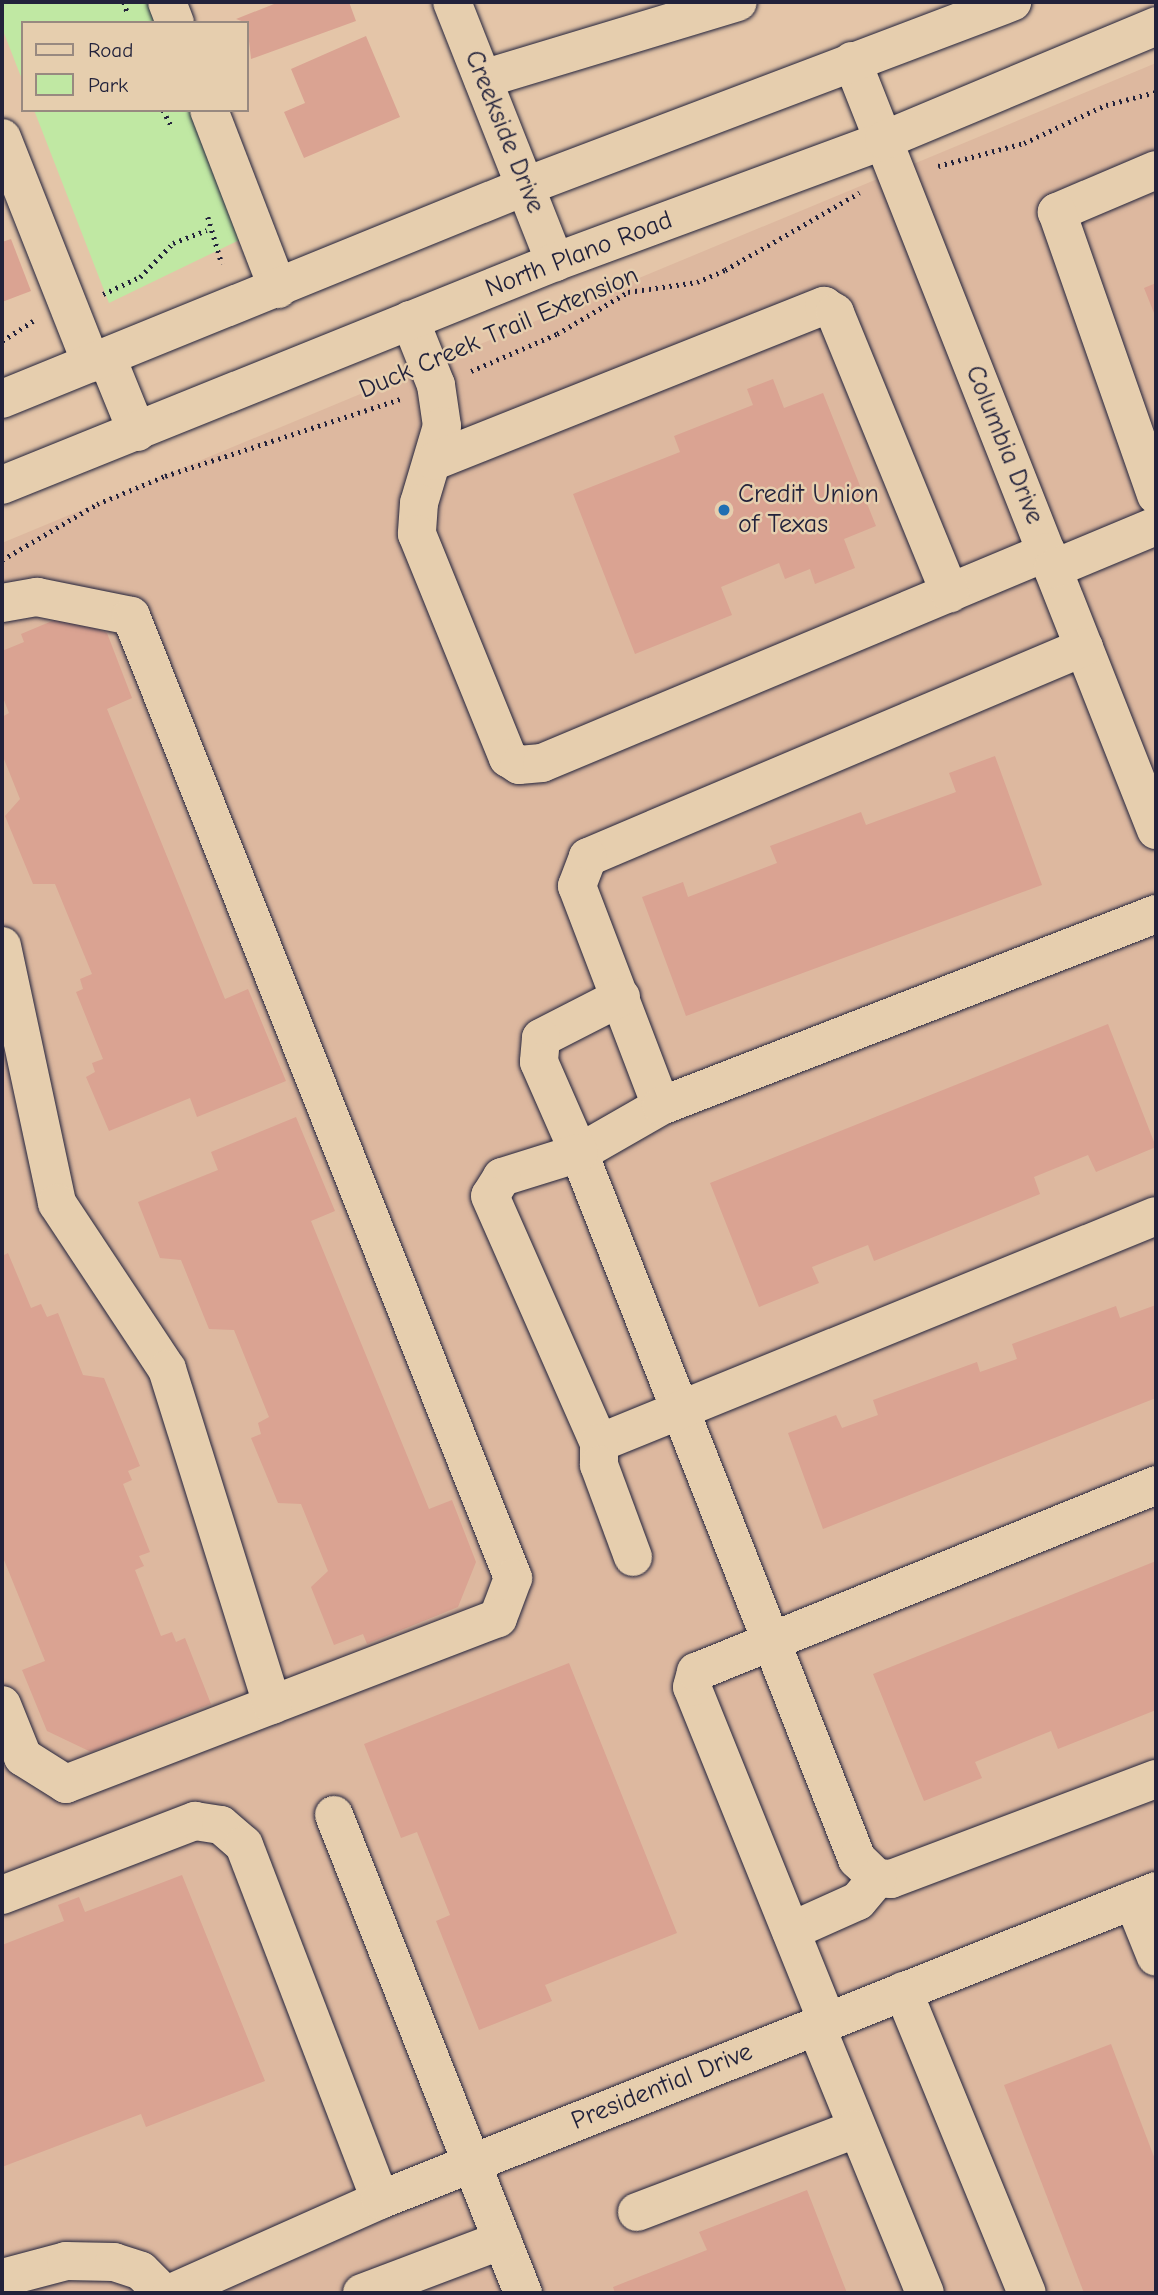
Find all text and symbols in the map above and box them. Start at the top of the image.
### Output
legend [21,21,248,112]
text: Road [88,38,133,62]
street label: Creekside Drive [457,46,551,218]
text: Park [88,73,128,97]
street label: North Plano Road [481,205,677,305]
street label: Duck Creek Trail Extension [355,260,643,406]
street label: Columbia Drive [958,361,1050,529]
place label: Credit Union of Texas [738,479,879,540]
marker: Credit Union of Texas [716,502,732,518]
street label: Presidential Drive [567,2036,757,2138]

